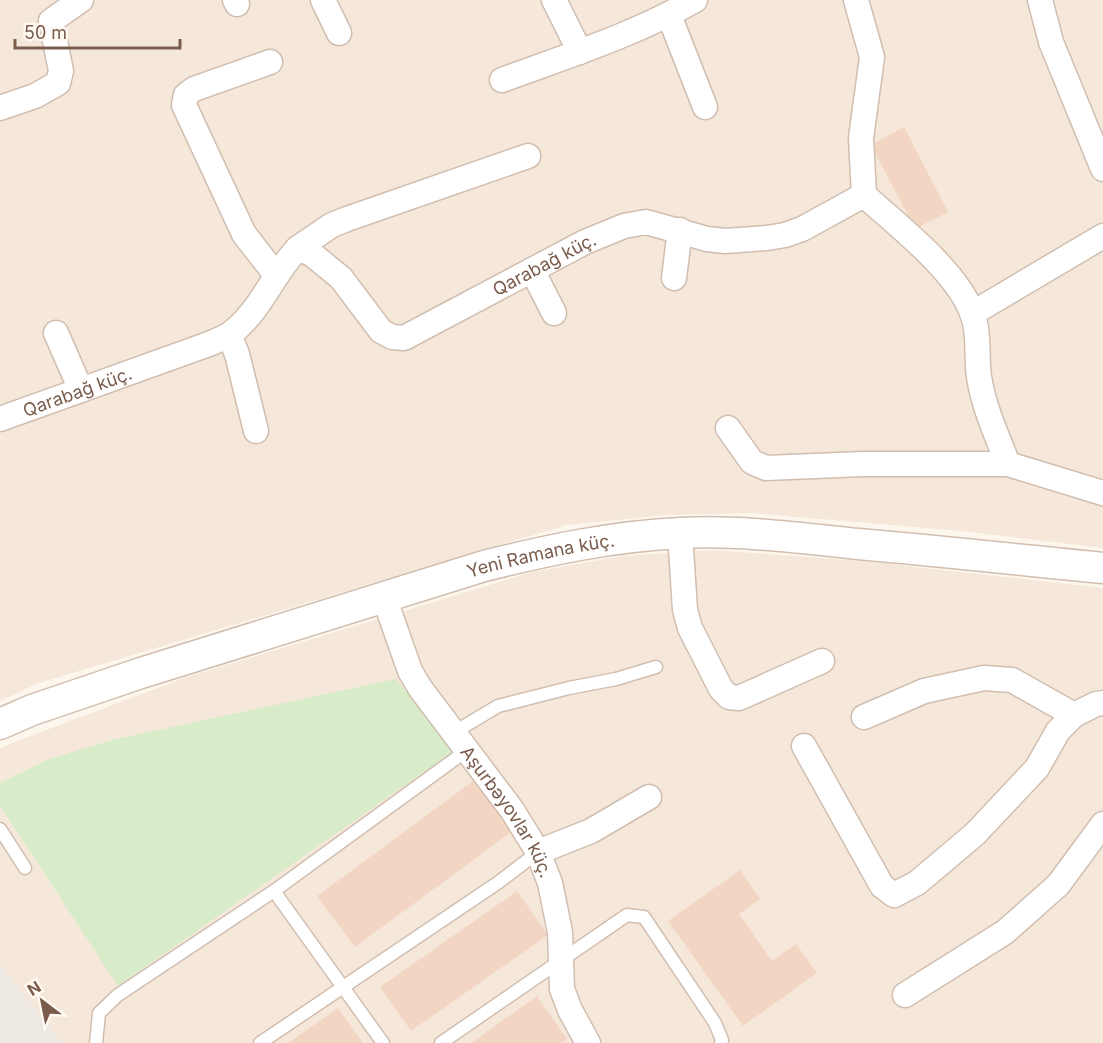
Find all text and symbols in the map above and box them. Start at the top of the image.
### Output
scale bar [15,12,180,50]
text: 50 m [24,22,67,43]
street label: Qarabağ küç. [489,228,599,300]
street label: Qarabağ küç. [20,362,134,420]
street label: Yeni Ramana küç. [464,529,616,581]
street label: Aşurbəyovlar küç. [457,742,557,880]
north arrow [12,971,72,1031]
text: N [24,977,45,1000]

